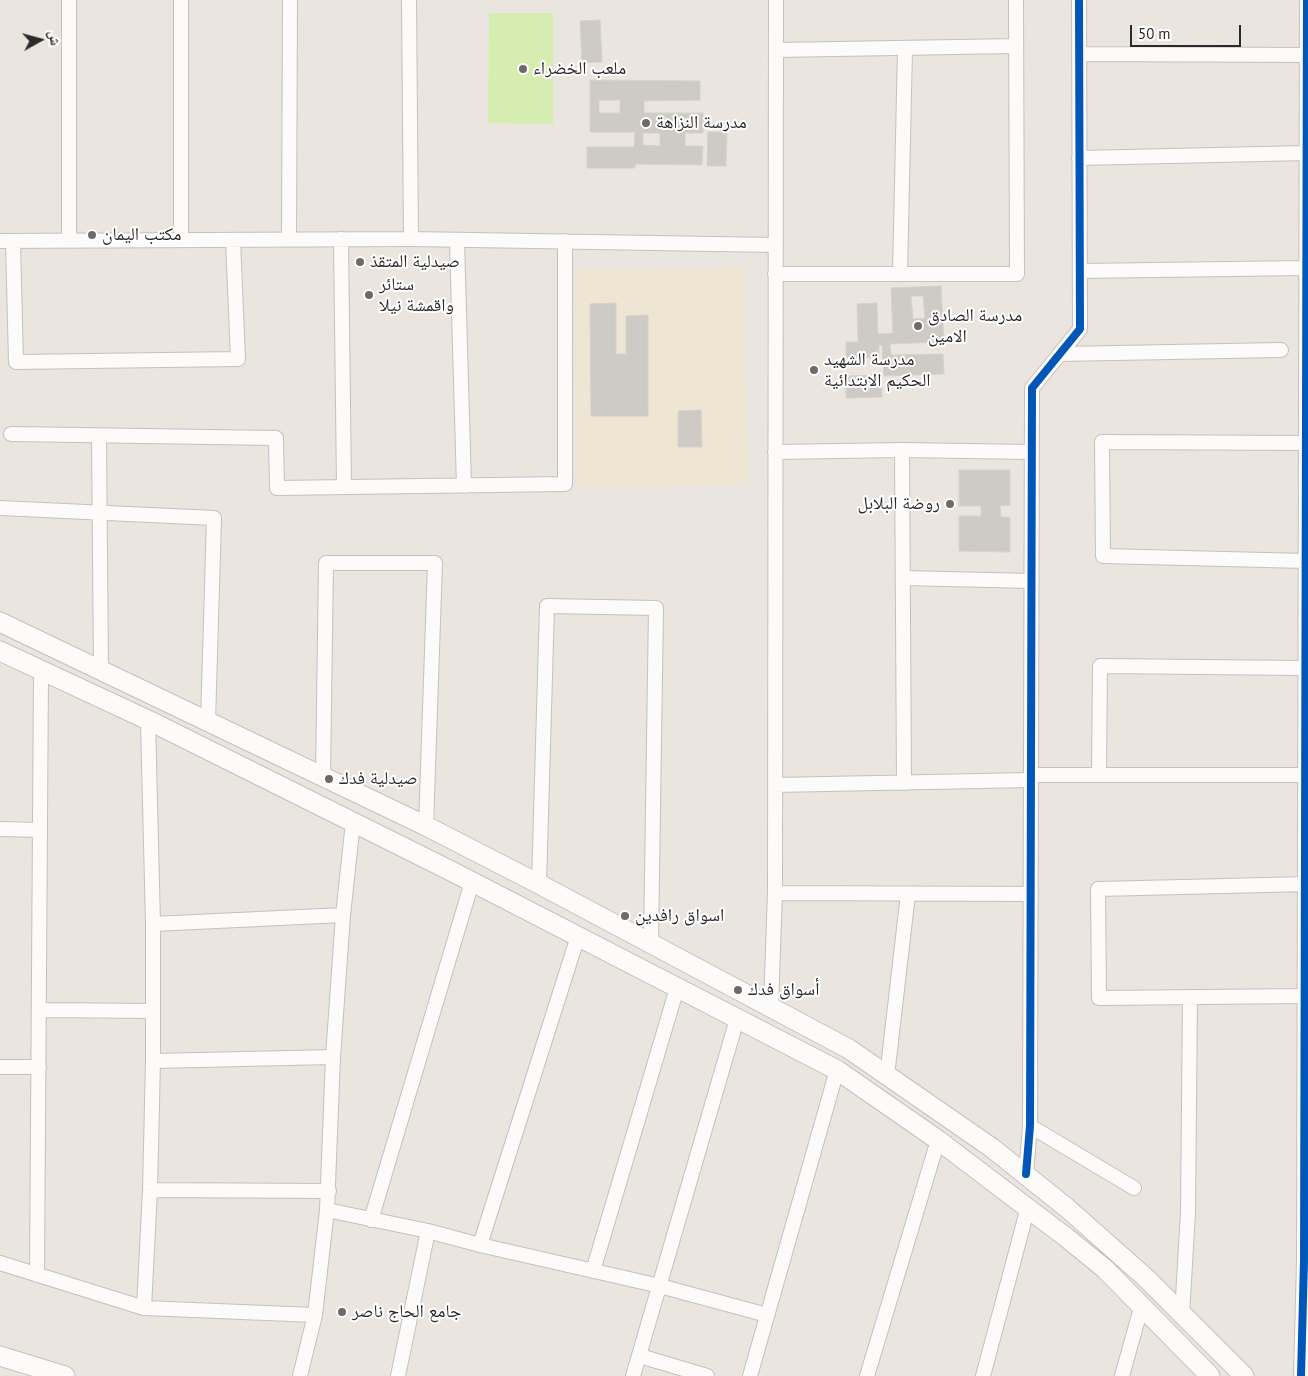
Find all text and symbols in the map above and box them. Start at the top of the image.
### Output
north arrow [15,15,65,65]
scale bar [1133,15,1244,47]
text: 50 m [1138,24,1171,43]
text: ش [45,30,65,47]
place label: ملعب الخضراء [533,58,626,80]
marker: ملعب الخضراء [517,63,529,75]
place label: مدرسة النزاهة [656,112,747,134]
marker: مدرسة النزاهة [640,117,652,129]
place label: مكتب اليمان [102,224,182,246]
marker: مكتب اليمان [86,229,98,241]
place label: صيدلية المتقذ [370,251,460,273]
marker: صيدلية المتقذ [354,256,366,268]
place label: ستائر واقمشة نيلا [379,274,454,316]
marker: ستائر واقمشة نيلا [363,289,375,301]
place label: مدرسة الصادق الامين [928,305,1022,348]
marker: مدرسة الصادق الامين [912,320,924,332]
place label: مدرسة الشهيد الحكيم الابتدائية [824,349,931,392]
marker: مدرسة الشهيد الحكيم الابتدائية [808,364,820,376]
place label: روضة البلابل [858,493,940,515]
marker: روضة البلابل [944,498,956,510]
place label: صيدلية فدك [339,768,418,790]
marker: صيدلية فدك [323,773,335,785]
place label: اسواق رافدين [635,905,724,927]
marker: اسواق رافدين [619,910,631,922]
place label: أسواق فدك [748,979,819,1001]
marker: أسواق فدك [732,984,744,996]
place label: جامع الحاج ناصر [352,1301,461,1323]
marker: جامع الحاج ناصر [336,1306,348,1318]

